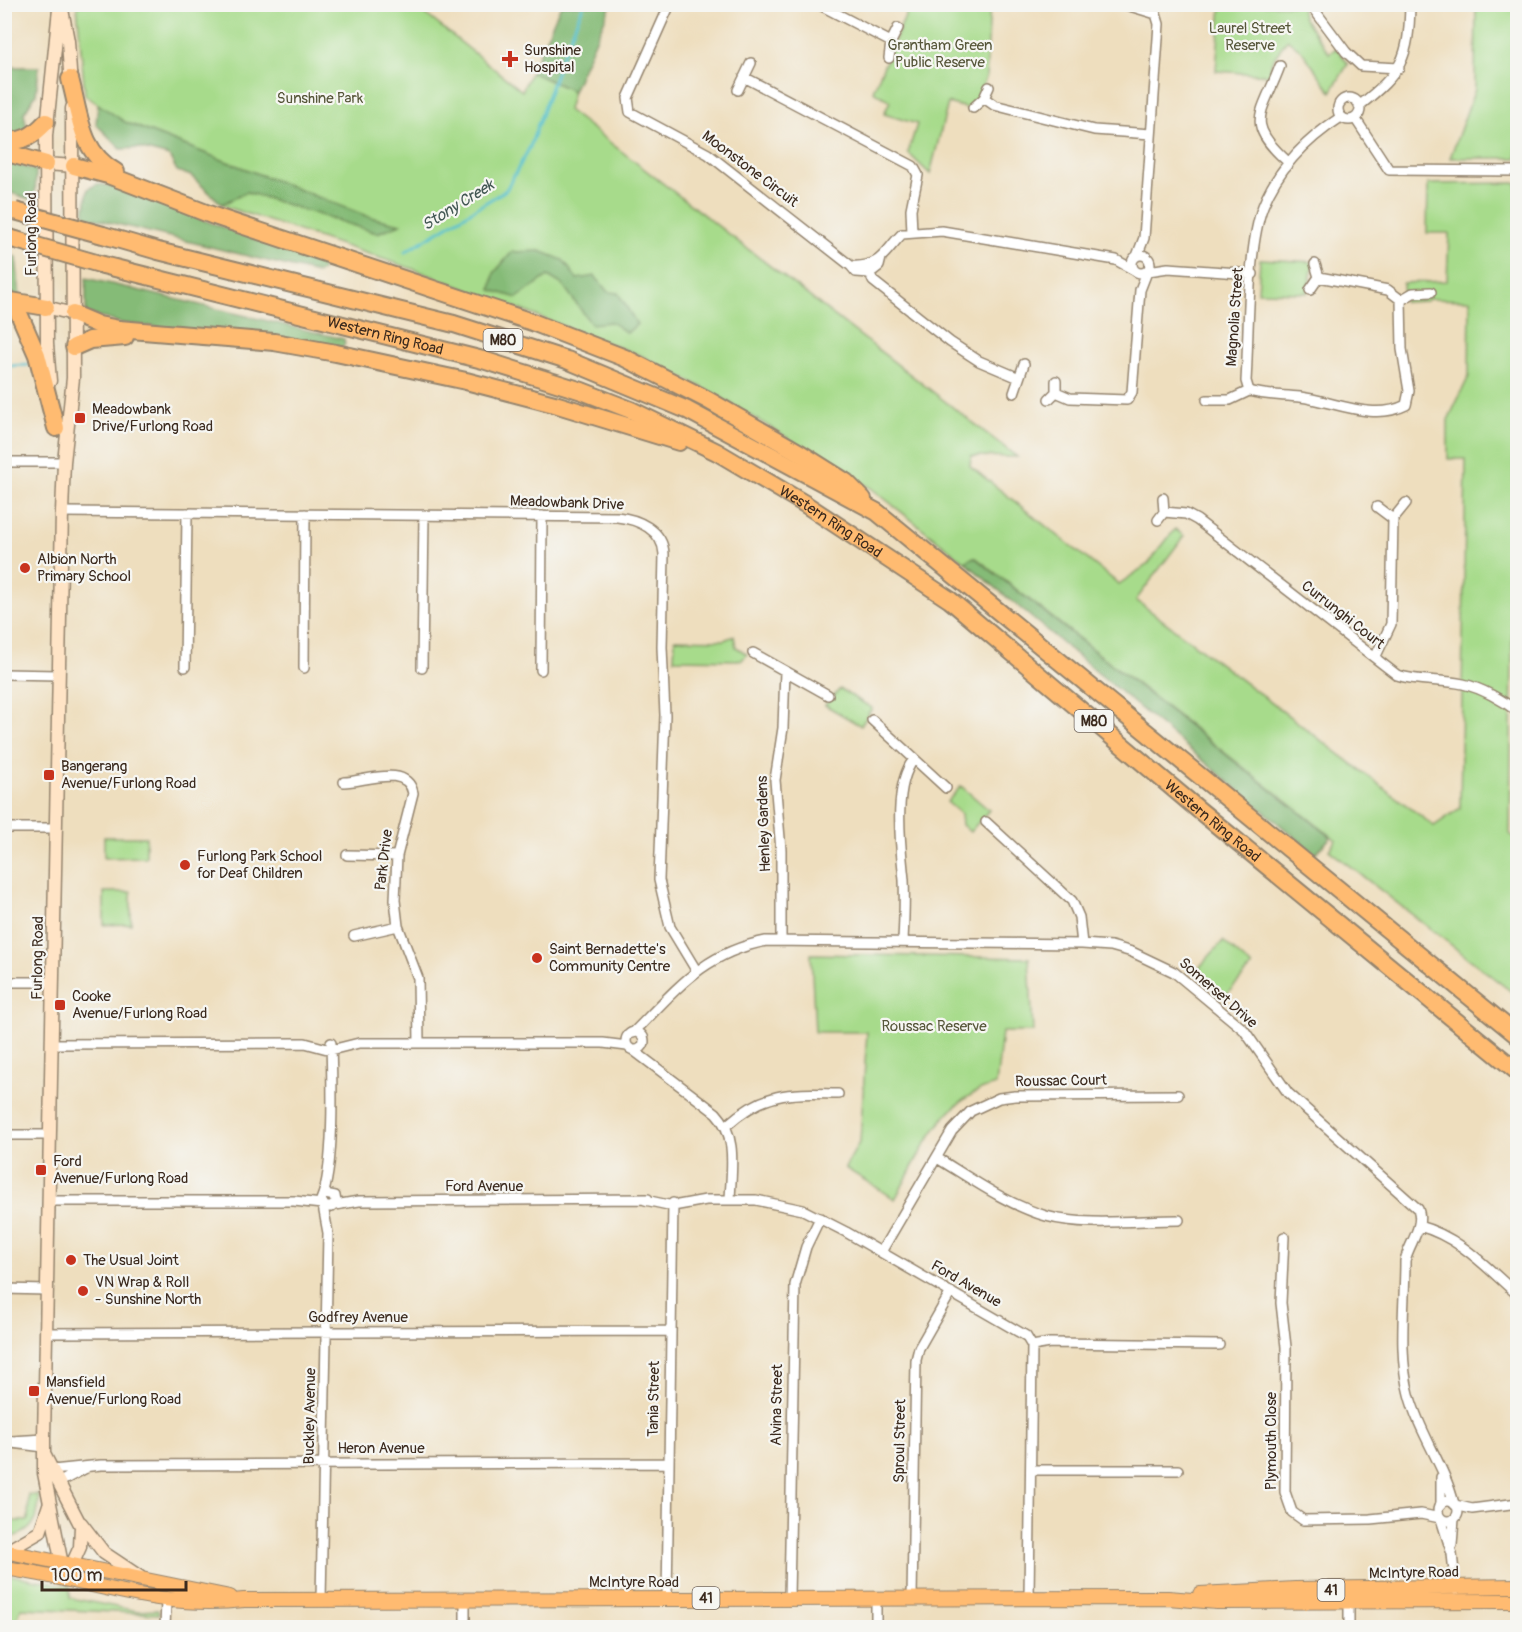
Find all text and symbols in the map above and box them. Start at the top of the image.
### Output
park label: Laurel Street Reserve [1209,19,1292,55]
park label: Grantham Green Public Reserve [888,36,992,72]
place label: Sunshine Hospital [524,41,581,77]
marker: Sunshine Hospital [501,50,519,68]
park label: Sunshine Park [277,89,364,108]
street label: Moonstone Circuit [698,127,803,212]
water label: Stony Creek [418,174,499,235]
street label: Furlong Road [22,192,41,276]
street label: Magnolia Street [1222,266,1248,367]
street label: Western Ring Road [325,312,445,359]
road number: M80 [484,329,522,351]
place label: Meadowbank Drive/Furlong Road [92,400,213,436]
marker: Meadowbank Drive/Furlong Road [73,411,87,425]
street label: Western Ring Road [776,481,886,562]
street label: Meadowbank Drive [510,492,625,515]
place label: Albion North Primary School [37,550,131,586]
marker: Albion North Primary School [18,561,32,575]
street label: Currunghi Court [1298,577,1389,654]
road number: M80 [1074,710,1114,732]
place label: Bangerang Avenue/Furlong Road [61,757,196,793]
marker: Bangerang Avenue/Furlong Road [42,768,56,782]
street label: Henley Gardens [753,775,775,873]
street label: Western Ring Road [1161,776,1265,866]
street label: Park Drive [371,828,397,892]
place label: Furlong Park School for Deaf Children [197,847,322,883]
marker: Furlong Park School for Deaf Children [178,858,192,872]
street label: Furlong Road [28,916,48,1000]
place label: Saint Bernadette's Community Centre [549,940,671,976]
marker: Saint Bernadette's Community Centre [530,951,544,965]
street label: Somerset Drive [1175,954,1262,1033]
place label: Cooke Avenue/Furlong Road [72,987,207,1023]
marker: Cooke Avenue/Furlong Road [53,998,67,1012]
park label: Roussac Reserve [881,1017,987,1036]
street label: Roussac Court [1015,1071,1108,1091]
place label: Ford Avenue/Furlong Road [53,1152,188,1188]
marker: Ford Avenue/Furlong Road [34,1163,48,1177]
street label: Ford Avenue [445,1177,524,1196]
place label: The Usual Joint [83,1251,180,1270]
marker: The Usual Joint [64,1253,78,1267]
street label: Ford Avenue [927,1256,1005,1312]
place label: VN Wrap & Roll - Sunshine North [95,1273,201,1309]
marker: VN Wrap & Roll - Sunshine North [76,1284,90,1298]
street label: Godfrey Avenue [308,1308,408,1327]
street label: Tania Street [644,1360,664,1437]
street label: Alvina Street [767,1363,787,1446]
street label: Buckley Avenue [300,1367,320,1464]
place label: Mansfield Avenue/Furlong Road [46,1373,181,1409]
marker: Mansfield Avenue/Furlong Road [27,1384,41,1398]
street label: Plymouth Close [1262,1391,1281,1490]
street label: Sproul Street [890,1398,910,1483]
street label: Heron Avenue [337,1439,425,1458]
scale bar [42,1554,186,1592]
street label: McIntyre Road [1369,1563,1459,1583]
text: 100 m [51,1564,103,1587]
street label: McIntyre Road [589,1573,679,1592]
road number: 41 [1318,1579,1344,1601]
road number: 41 [692,1587,720,1609]

